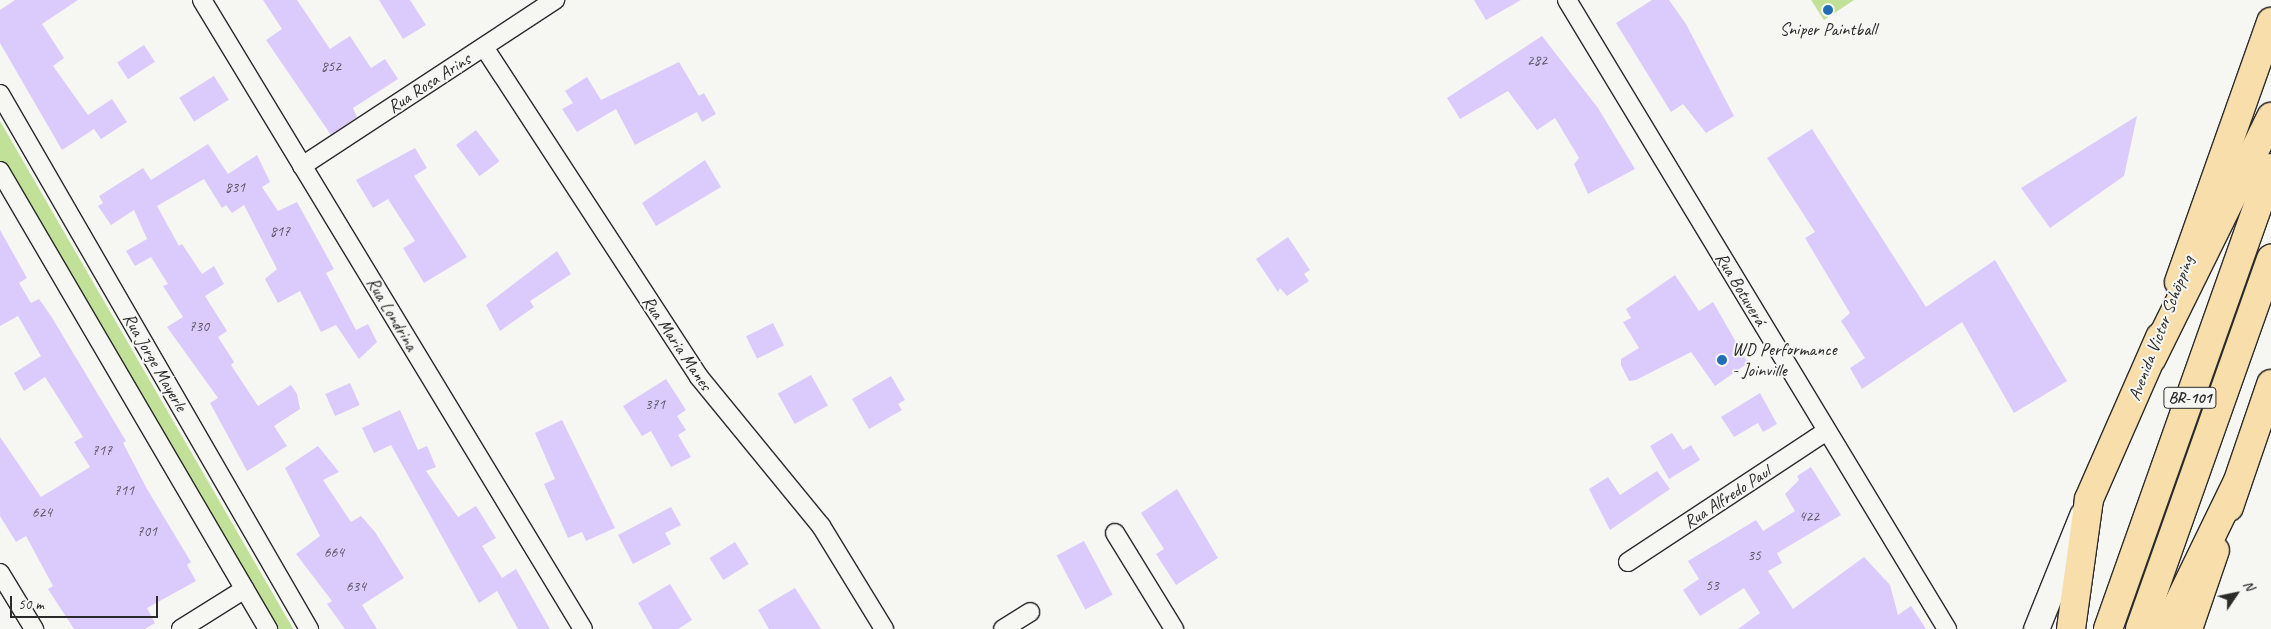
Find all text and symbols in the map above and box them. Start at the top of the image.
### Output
marker: Sniper Paintball [1822,4,1834,16]
place label: Sniper Paintball [1779,18,1877,40]
street label: Rua Rosa Arins [384,48,474,118]
house number: 282 [1527,52,1547,70]
house number: 852 [321,58,341,76]
house number: 831 [225,179,245,197]
house number: 817 [270,223,290,241]
street label: Rua Botuverá [1711,248,1771,330]
street label: Avenida Victor Schöpping [2123,252,2199,404]
street label: Rua Londrina [362,273,422,355]
street label: Rua Maria Manes [637,291,717,395]
street label: Rua Jorge Mayerle [118,309,192,415]
house number: 730 [189,318,209,336]
place label: WD Performance - Joinville [1732,339,1836,382]
marker: WD Performance - Joinville [1716,354,1728,366]
road number: BR-101 [2162,384,2218,412]
house number: 371 [645,396,665,414]
house number: 717 [92,442,112,460]
street label: Rua Alfredo Paul [1679,461,1775,533]
house number: 711 [114,482,134,500]
house number: 624 [32,504,52,522]
house number: 422 [1799,508,1819,526]
house number: 701 [137,523,157,541]
house number: 664 [324,544,344,562]
house number: 35 [1747,547,1761,565]
north arrow [2211,569,2261,619]
house number: 53 [1705,577,1719,595]
text: N [2239,577,2258,594]
house number: 634 [346,578,366,596]
scale bar [12,586,160,618]
text: 50 m [18,595,44,614]

